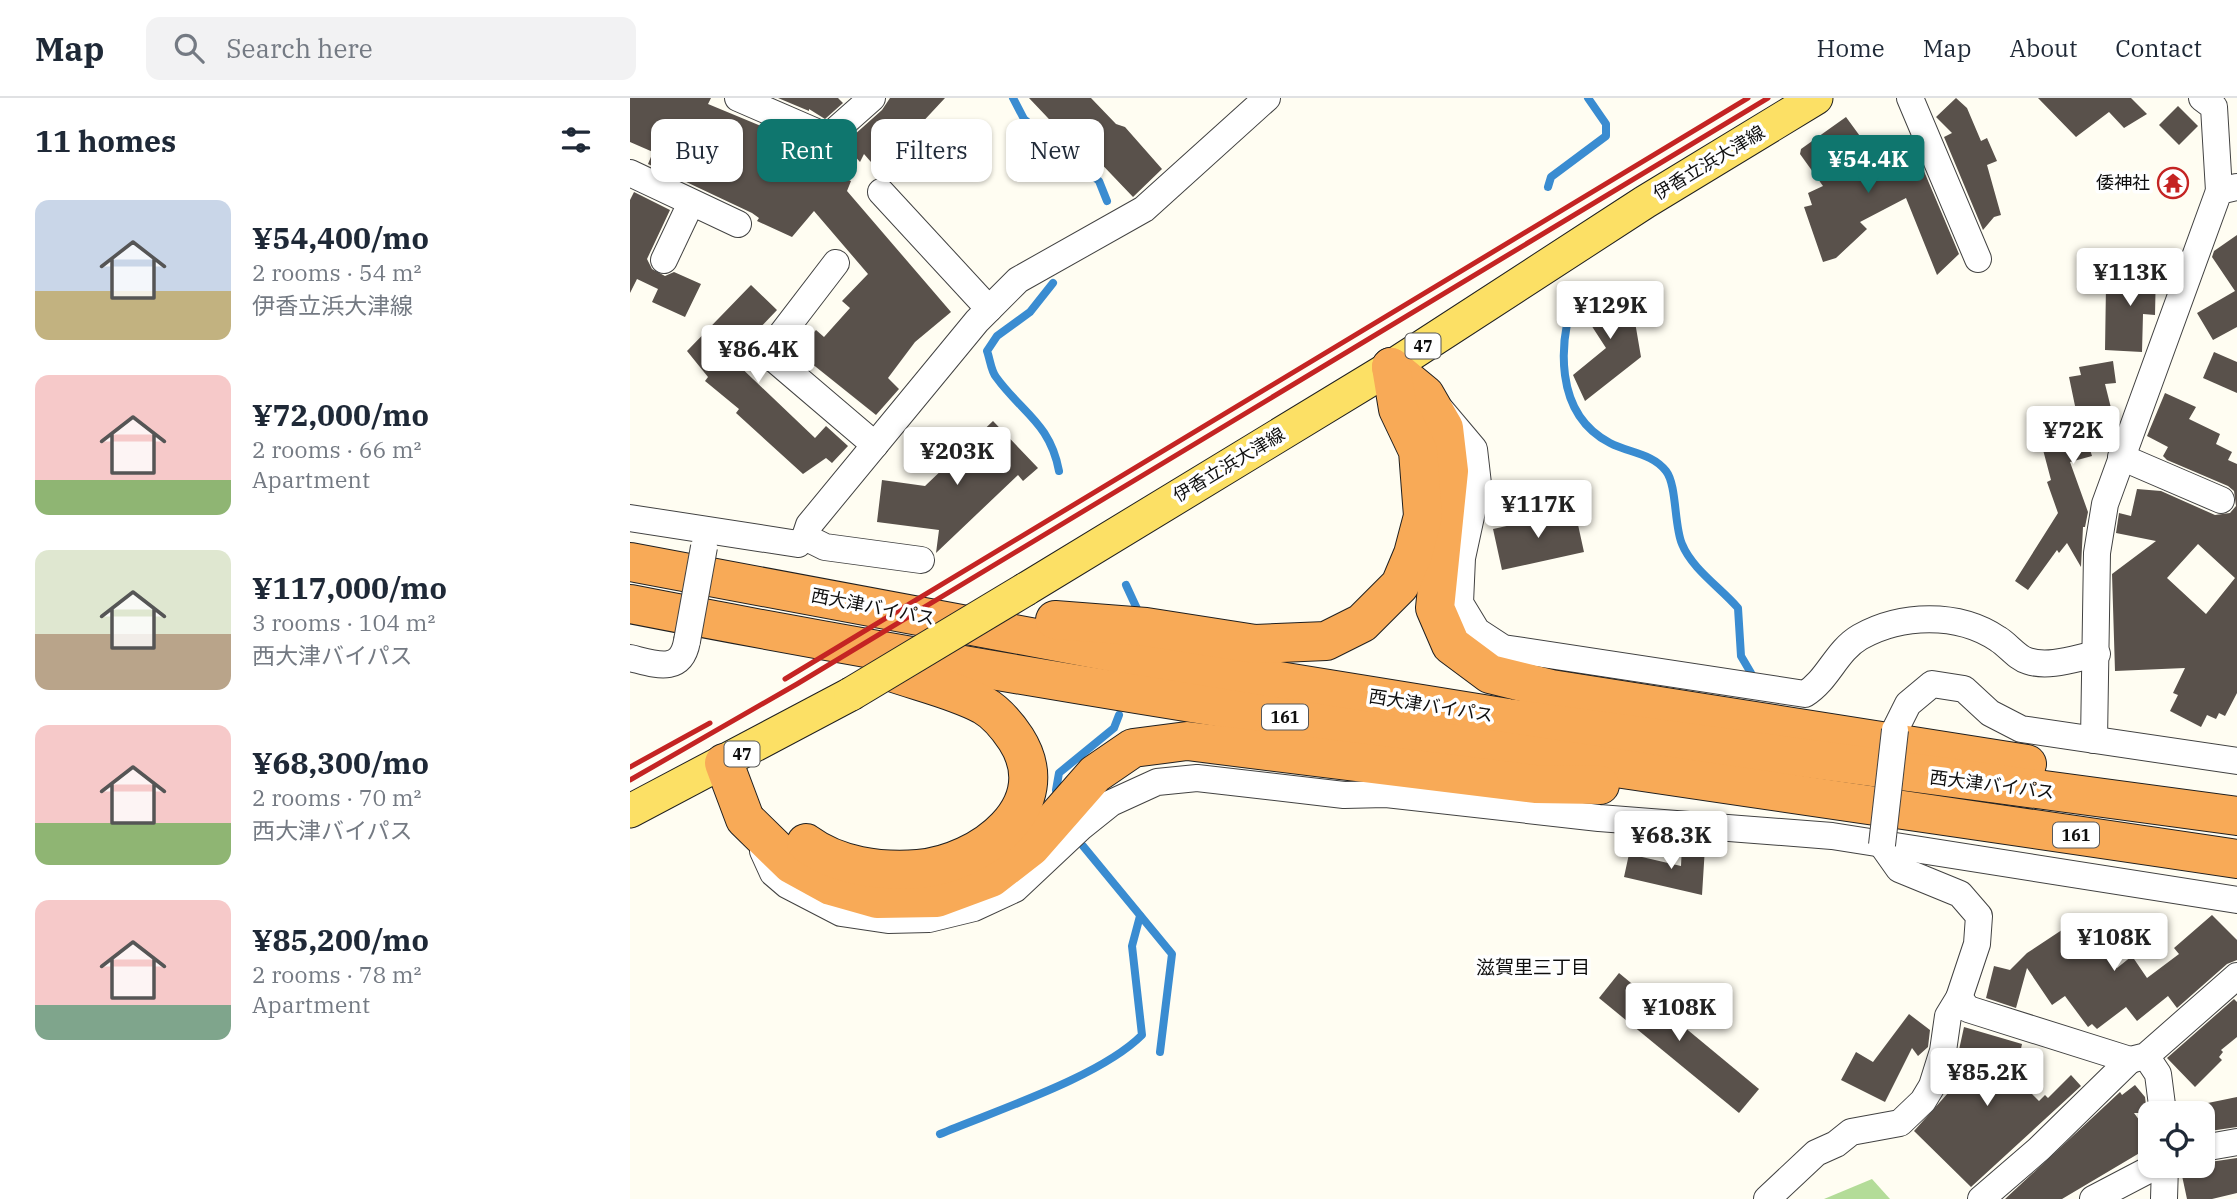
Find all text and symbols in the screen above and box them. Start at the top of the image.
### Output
search box [146,17,636,80]
text: Map [35,27,104,70]
icon: search [170,29,208,67]
text: Search here [226,31,373,65]
text: Home [1817,32,1885,64]
text: Map [1923,32,1971,64]
text: About [2009,32,2077,64]
text: Contact [2115,32,2202,64]
chip: Buy [651,119,743,182]
chip: Rent [757,119,857,182]
chip: Filters [871,119,992,182]
chip: New [1006,119,1104,182]
street label: 伊香立浜大津線 [1649,120,1769,205]
text: 11 homes [35,121,176,160]
icon: filters [557,121,595,159]
pin: ¥54.4K [1811,136,1925,195]
text: ¥54.4K [1827,143,1909,173]
temple icon: 倭神社 [2156,166,2190,200]
place label: 倭神社 [2096,171,2150,194]
text: ¥54,400/mo [252,218,429,257]
icon: home [91,228,175,312]
pin: ¥113K [2081,248,2179,308]
text: ¥113K [2093,256,2167,286]
text: 2 rooms · 54 m² [252,257,422,287]
pin: ¥129K [1561,282,1659,341]
text: ¥129K [1573,289,1647,319]
text: 伊香立浜大津線 [252,290,413,320]
pin: ¥86.4K [701,326,815,385]
text: ¥86.4K [717,333,799,363]
road number: 47 [1406,334,1440,358]
text: ¥72,000/mo [252,395,429,434]
icon: home [91,403,175,487]
pin: ¥72K [2032,406,2114,466]
text: ¥72K [2043,414,2103,444]
street label: 伊香立浜大津線 [1169,422,1289,507]
pin: ¥203K [908,428,1006,487]
text: 2 rooms · 66 m² [252,434,422,464]
text: ¥203K [920,435,994,465]
text: Apartment [252,464,370,494]
pin: ¥117K [1489,480,1587,540]
text: ¥117K [1501,488,1575,518]
text: ¥117,000/mo [252,568,447,607]
icon: home [91,578,175,662]
street label: 西大津バイパス [809,583,937,630]
text: 3 rooms · 104 m² [252,607,435,637]
text: 西大津バイパス [252,640,413,670]
street label: 西大津バイパス [1367,684,1495,727]
road number: 161 [1262,704,1308,730]
road number: 47 [724,741,760,766]
text: ¥68,300/mo [252,743,429,782]
icon: home [91,753,175,837]
street label: 西大津バイパス [1928,765,2056,804]
text: 2 rooms · 70 m² [252,782,422,812]
pin: ¥68.3K [1614,812,1728,871]
text: 西大津バイパス [252,815,413,845]
text: ¥68.3K [1630,819,1712,849]
road number: 161 [2053,822,2099,848]
pin: ¥108K [2065,914,2163,973]
text: ¥85,200/mo [252,920,429,959]
text: ¥108K [2077,921,2151,951]
icon: home [91,928,175,1012]
district label: 滋賀里三丁目 [1476,955,1590,979]
text: 2 rooms · 78 m² [252,959,422,989]
pin: ¥108K [1630,984,1728,1043]
text: Apartment [252,989,370,1019]
text: ¥108K [1642,991,1716,1021]
pin: ¥85.2K [1930,1048,2044,1108]
text: ¥85.2K [1946,1056,2028,1086]
map controls [2138,1101,2215,1178]
button: locate [2138,1101,2215,1178]

